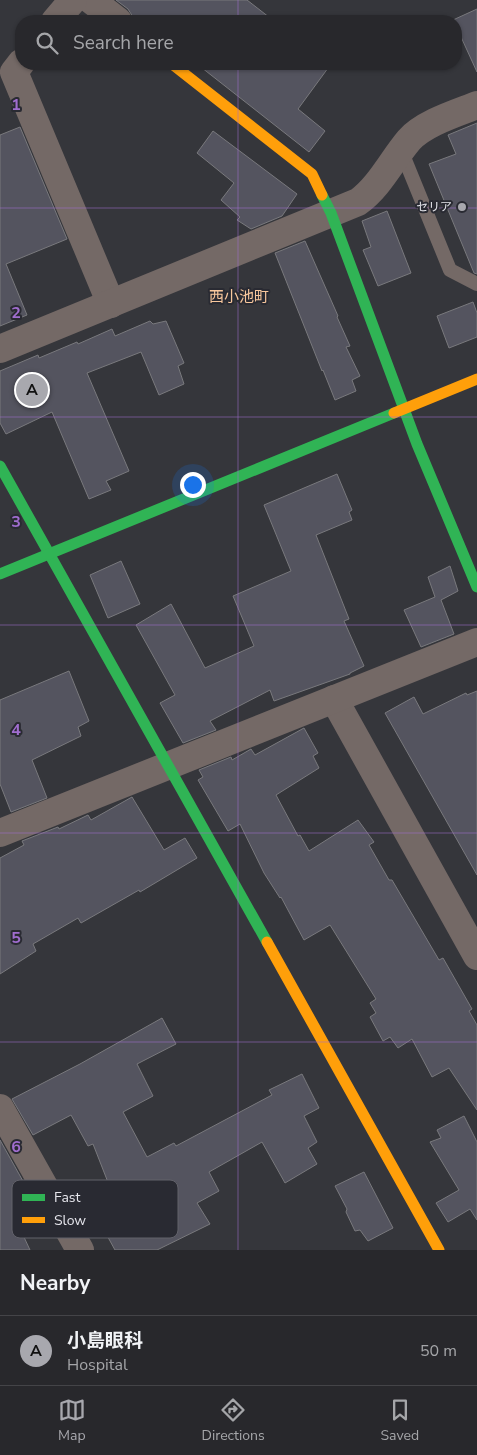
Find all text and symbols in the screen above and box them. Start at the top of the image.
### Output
search box [15,15,462,70]
icon: search [33,29,61,57]
text: Search here [73,30,174,56]
text: 1 [11,94,21,116]
place label: セリア [416,199,452,215]
marker: セリア [456,201,468,213]
district label: 西小池町 [209,287,269,307]
text: 2 [11,302,21,324]
pin: A [16,371,48,409]
your location [180,472,206,498]
text: 3 [11,511,21,533]
text: 4 [11,719,21,741]
text: 5 [11,927,21,949]
text: 6 [11,1136,21,1158]
legend [12,1180,178,1238]
text: Fast [54,1188,80,1207]
text: Slow [54,1211,86,1230]
text: Nearby [20,1269,90,1297]
text: 小島眼科 [67,1328,143,1354]
text: A [30,1340,42,1362]
text: 50 m [420,1340,457,1362]
text: Hospital [67,1354,128,1376]
tab: Map [58,1396,86,1445]
tab: Directions [202,1396,265,1445]
tab: Saved [380,1396,419,1445]

